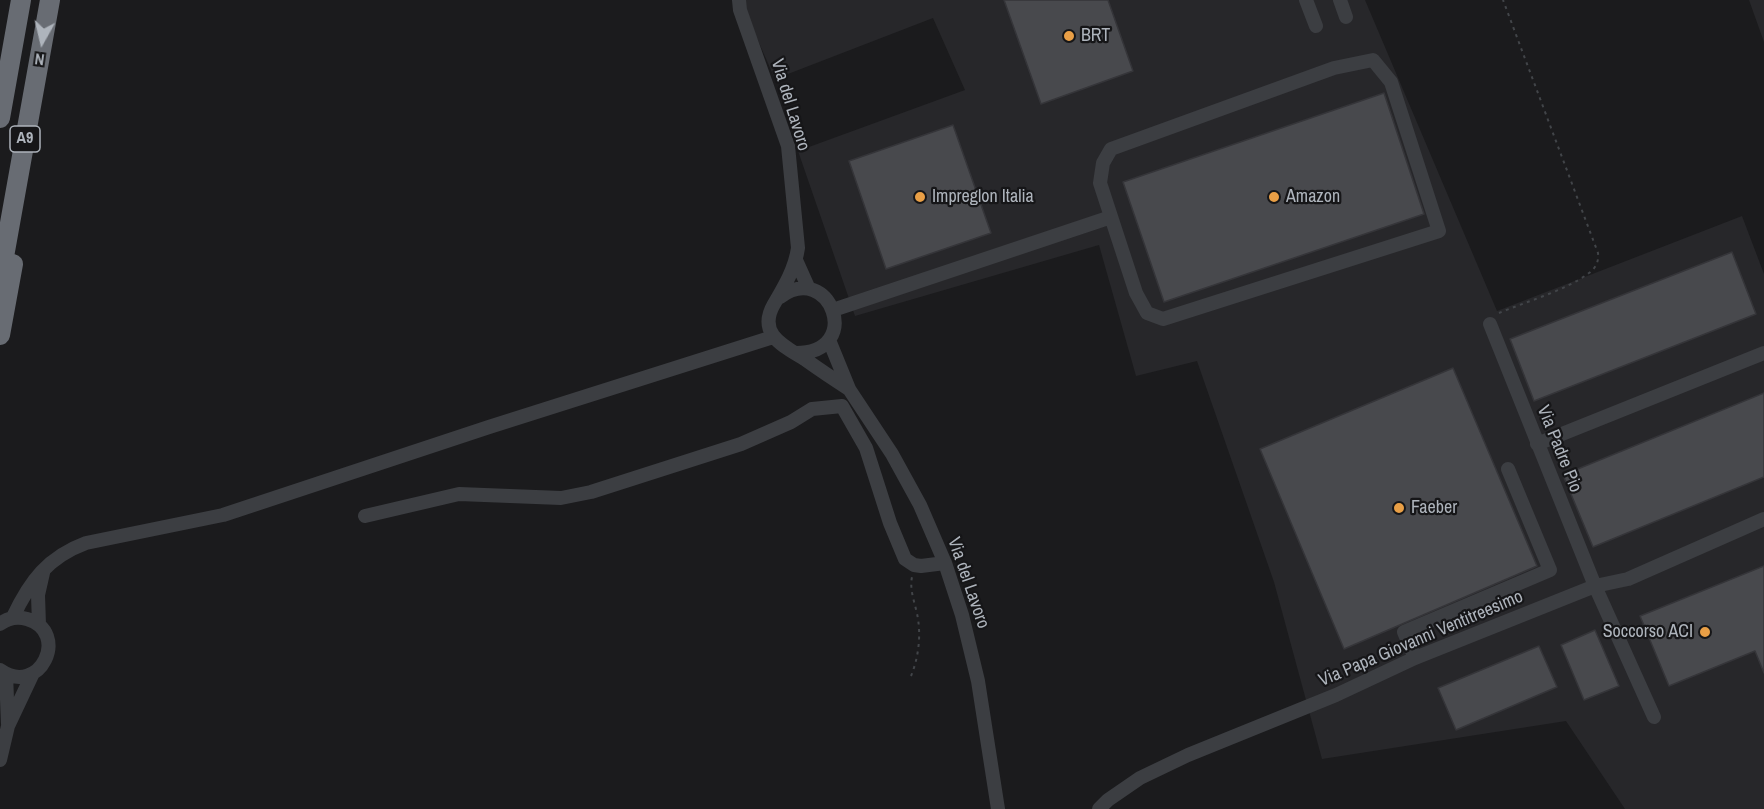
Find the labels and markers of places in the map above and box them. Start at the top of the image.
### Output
place label: BRT [1081,25,1110,47]
marker: BRT [1062,29,1076,43]
place label: Impreglon Italia [932,186,1034,208]
place label: Amazon [1286,186,1340,208]
marker: Impreglon Italia [913,190,927,204]
marker: Amazon [1267,190,1281,204]
place label: Faeber [1411,497,1457,519]
marker: Faeber [1392,501,1406,515]
place label: Soccorso ACI [1603,621,1693,643]
marker: Soccorso ACI [1698,625,1712,639]

